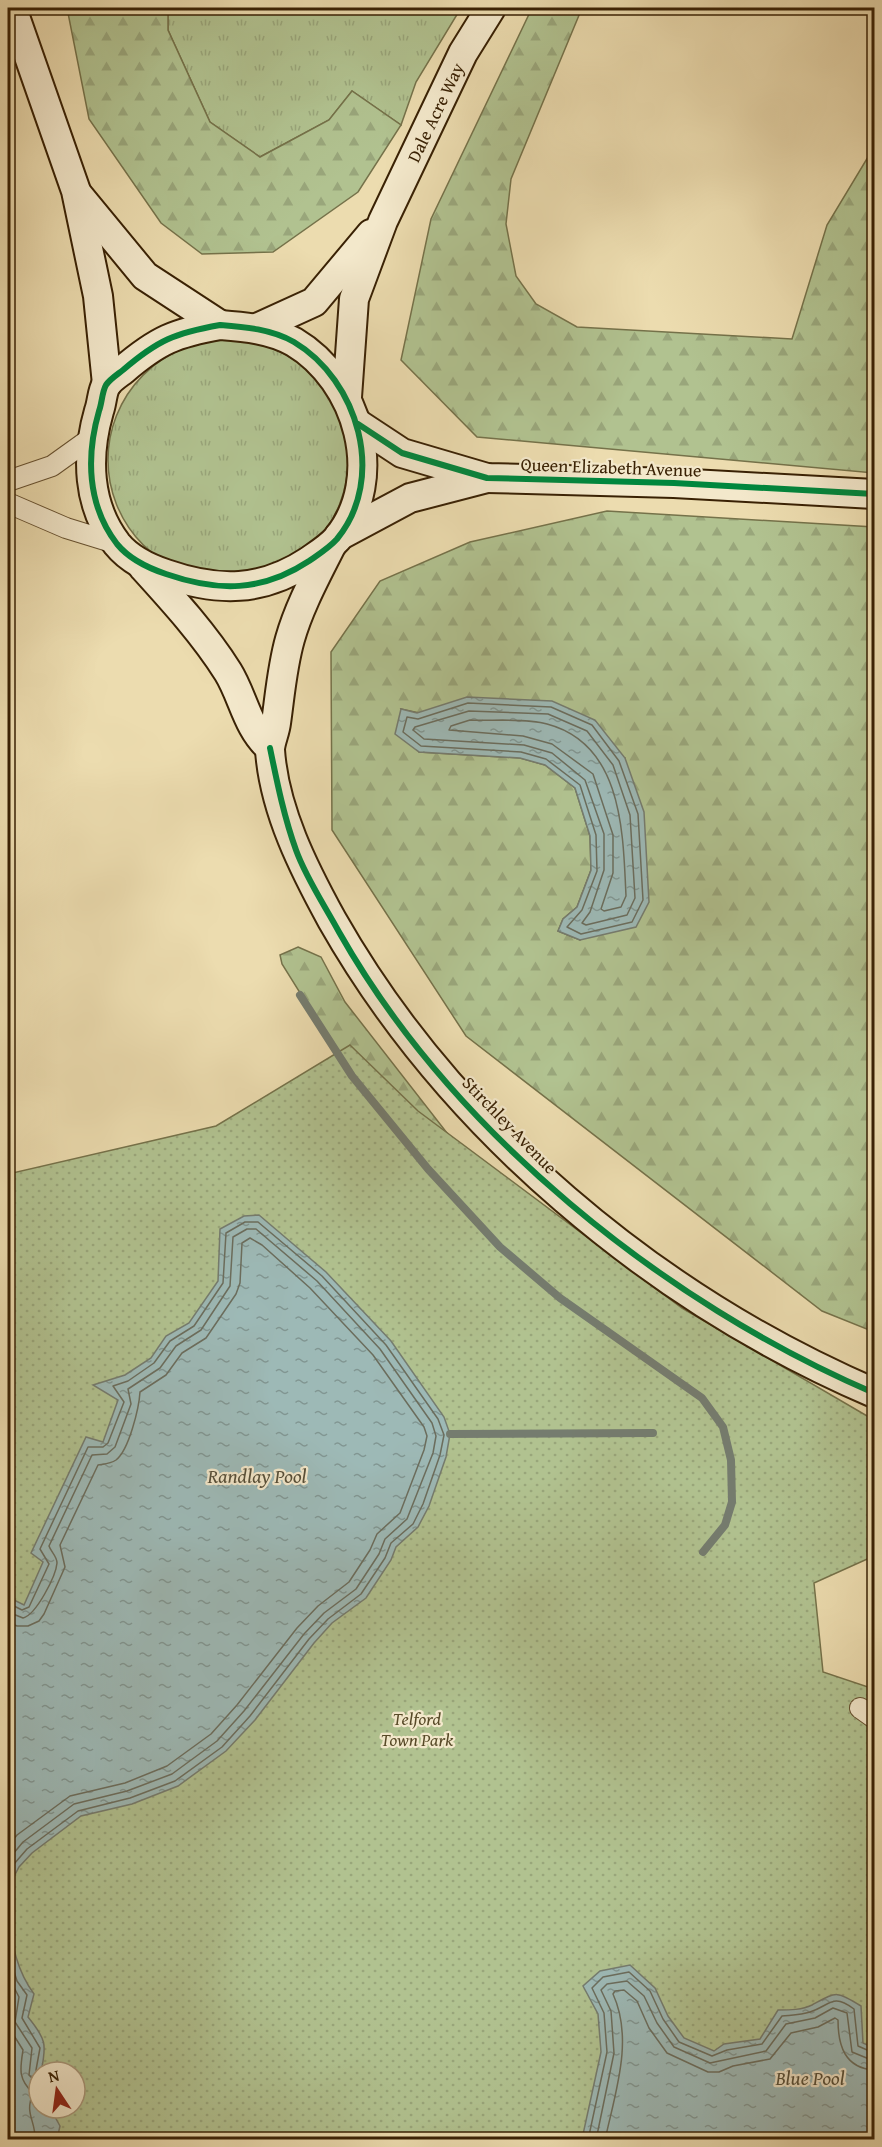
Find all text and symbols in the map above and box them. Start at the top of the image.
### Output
street label: Dale Acre Way [400,58,470,167]
street label: Queen Elizabeth Avenue [520,450,702,484]
street label: Stirchley Avenue [456,1070,564,1180]
water label: Randlay Pool [207,1461,307,1490]
park label: Telford Town Park [381,1705,454,1753]
north arrow [27,2060,87,2120]
text: N [46,2062,62,2088]
water label: Blue Pool [774,2063,845,2092]

